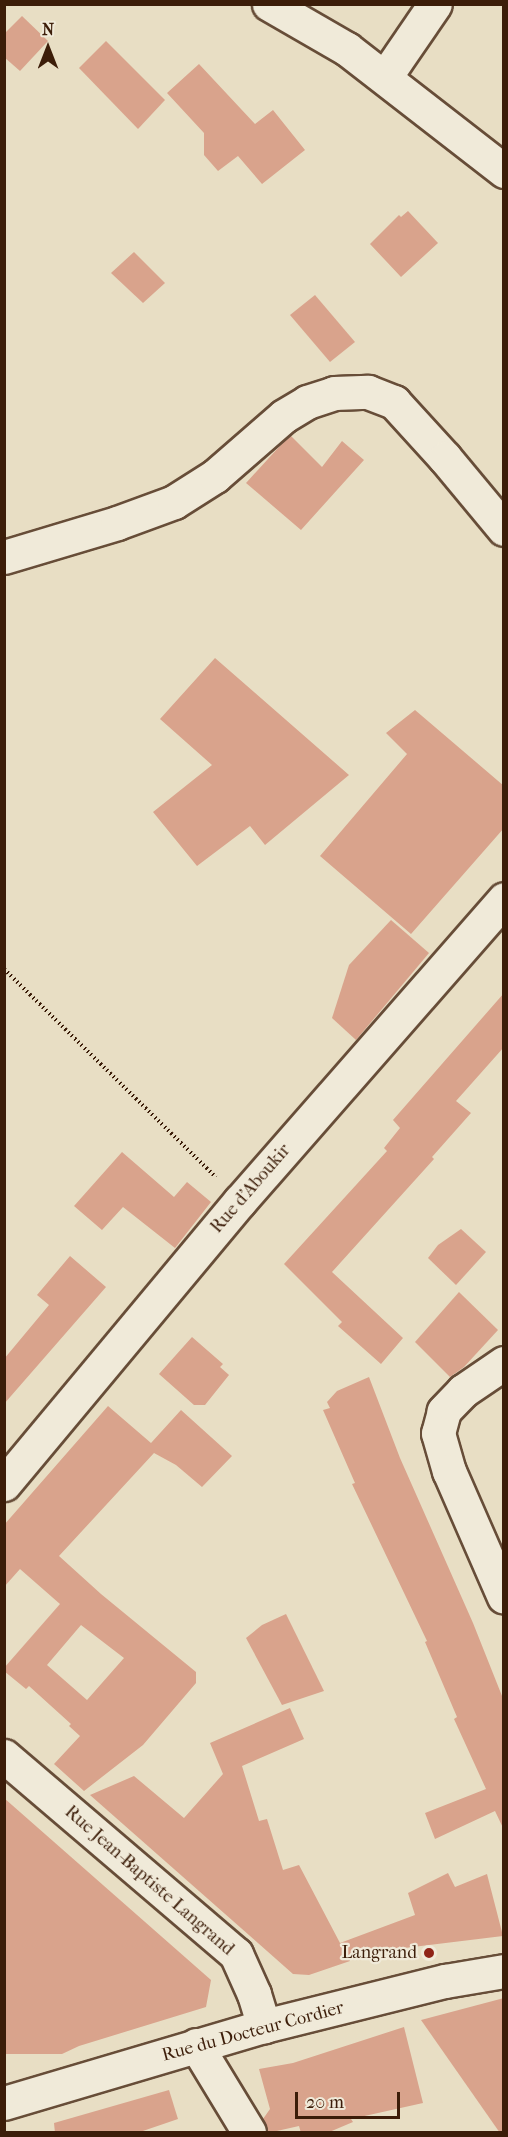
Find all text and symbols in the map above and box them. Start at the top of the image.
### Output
north arrow [18,18,78,78]
text: N [42,20,54,39]
street label: Rue d'Aboukir [206,1140,296,1238]
street label: Rue Jean-Baptiste Langrand [60,1802,238,1960]
place label: Langrand [341,1942,417,1964]
marker: Langrand [422,1946,436,1960]
street label: Rue du Docteur Cordier [160,1997,346,2067]
scale bar [298,2080,403,2118]
text: 20 m [306,2092,344,2113]

